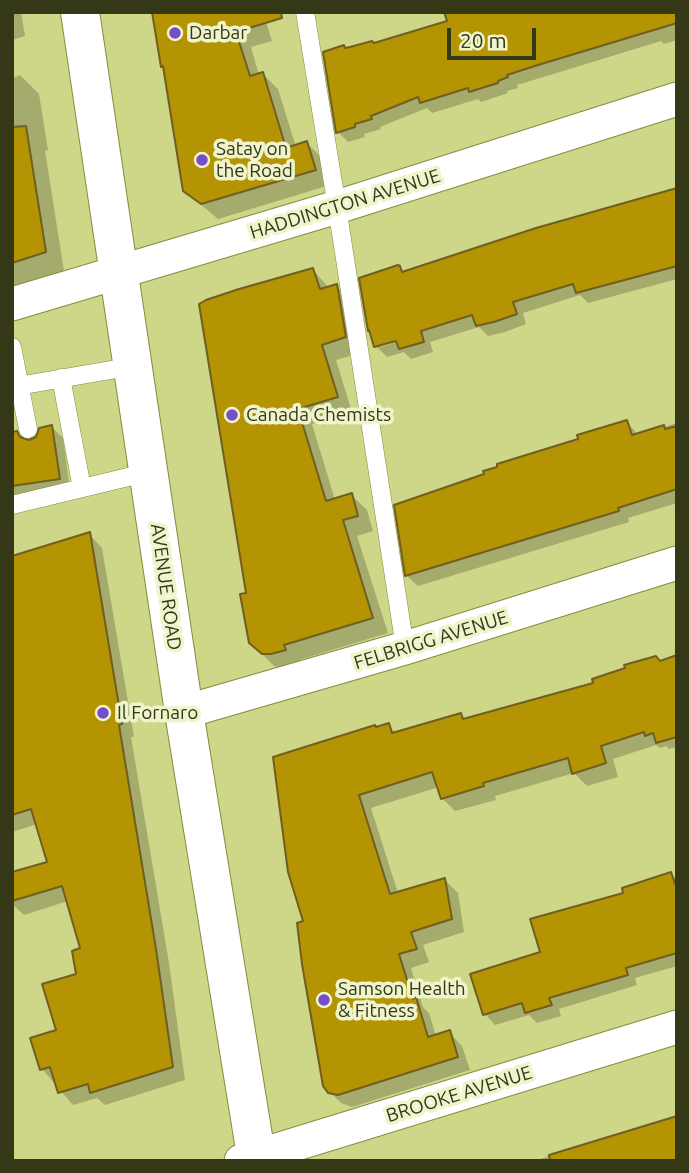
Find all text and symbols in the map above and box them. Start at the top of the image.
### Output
scale bar [451,14,540,58]
place label: Darbar [189,22,247,44]
marker: Darbar [167,25,183,41]
text: 20 m [460,28,507,52]
place label: Satay on the Road [216,138,293,182]
marker: Satay on the Road [194,152,210,168]
street label: HADDINGTON AVENUE [247,164,443,244]
place label: Canada Chemists [246,404,391,426]
marker: Canada Chemists [224,407,240,423]
street label: AVENUE ROAD [146,522,186,652]
street label: FELBRIGG AVENUE [351,606,511,674]
place label: Il Fornaro [117,702,198,724]
marker: Il Fornaro [95,705,111,721]
place label: Samson Health & Fitness [338,978,465,1022]
marker: Samson Health & Fitness [316,992,332,1008]
street label: BROOKE AVENUE [383,1061,535,1127]

